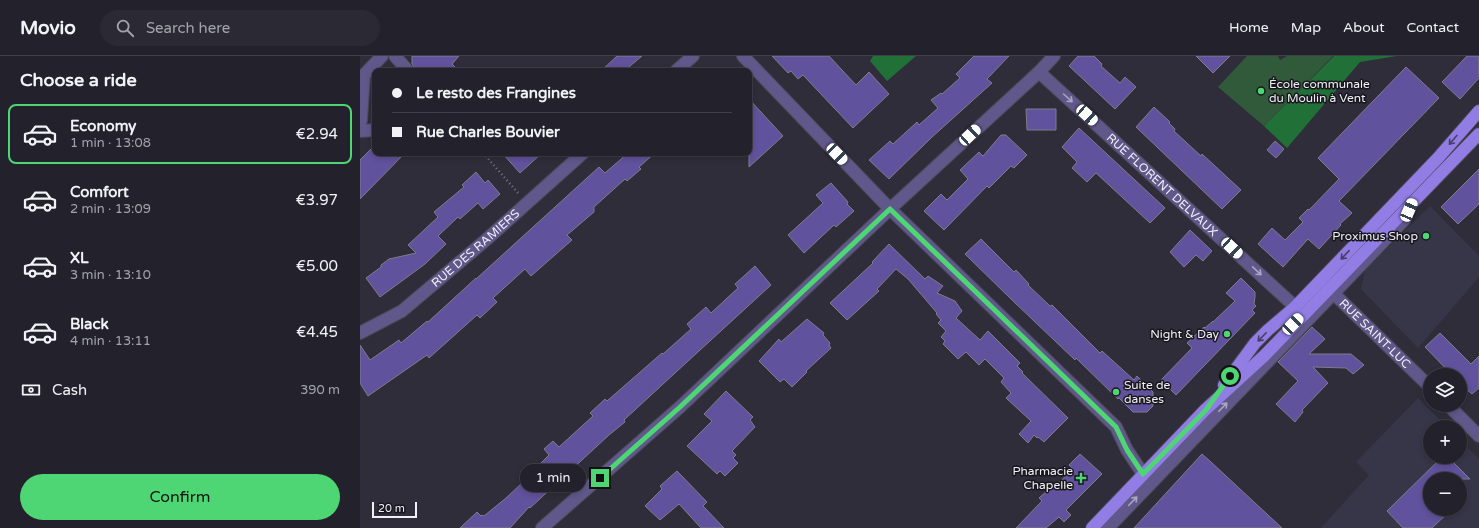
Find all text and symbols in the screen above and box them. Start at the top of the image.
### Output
search box [100,10,380,46]
text: Movio [20,17,76,39]
icon: search [114,17,136,39]
text: Search here [146,19,230,37]
text: Home [1229,19,1269,36]
text: Map [1291,19,1321,36]
text: About [1343,19,1385,36]
text: Contact [1407,19,1459,36]
text: Choose a ride [20,69,137,91]
place label: École communale du Moulin à Vent [1269,77,1370,105]
text: Le resto des Frangines [416,84,576,102]
marker: École communale du Moulin à Vent [1256,86,1266,96]
one-way arrow [1063,93,1073,103]
car [1074,103,1100,127]
icon: car [22,116,58,152]
text: Economy [70,117,136,135]
car [957,122,983,148]
text: Rue Charles Bouvier [416,123,560,141]
text: €2.94 [296,125,338,143]
street label: RUE FLORENT DELVAUX [1104,131,1220,239]
text: 1 min · 13:08 [70,135,151,151]
one-way arrow [1449,135,1458,146]
car [824,141,850,167]
icon: car [22,182,58,218]
text: Comfort [70,183,129,201]
text: €3.97 [296,191,338,209]
car [1399,197,1419,223]
text: 2 min · 13:09 [70,201,151,217]
street label: RUE DES RAMIERS [429,206,522,290]
place label: Proximus Shop [1332,229,1418,243]
marker: Proximus Shop [1421,231,1431,241]
car [1219,235,1245,261]
icon: car [22,248,58,284]
text: XL [70,249,89,267]
one-way arrow [1340,250,1350,260]
text: €5.00 [296,257,338,275]
one-way arrow [1251,266,1261,275]
text: 3 min · 13:10 [70,267,151,283]
street label: RUE SAINT-LUC [1337,296,1413,371]
car [1280,311,1306,337]
icon: car [22,314,58,350]
text: Black [70,315,109,333]
text: €4.45 [296,323,338,341]
place label: Night & Day [1150,327,1220,341]
marker: Night & Day [1222,329,1232,339]
one-way arrow [1257,332,1266,342]
text: 4 min · 13:11 [70,333,151,349]
route start [1221,367,1239,385]
map controls [1423,368,1467,516]
button: layers [1423,368,1467,412]
place label: Suite de danses [1124,378,1171,406]
icon: cash [20,379,42,401]
text: Cash [52,381,87,399]
text: 390 m [300,382,340,398]
marker: Suite de danses [1111,387,1121,397]
one-way arrow [1218,402,1228,412]
button: + [1423,420,1467,464]
callout: 1 min [520,464,586,492]
place label: Pharmacie Chapelle [1012,464,1073,492]
route end [591,469,609,487]
text: 1 min [536,470,570,486]
button: − [1423,472,1467,516]
marker: Pharmacie Chapelle [1076,473,1086,483]
button: Confirm [20,474,340,520]
one-way arrow [1128,496,1138,506]
scale bar [372,500,417,519]
text: 20 m [378,502,405,515]

